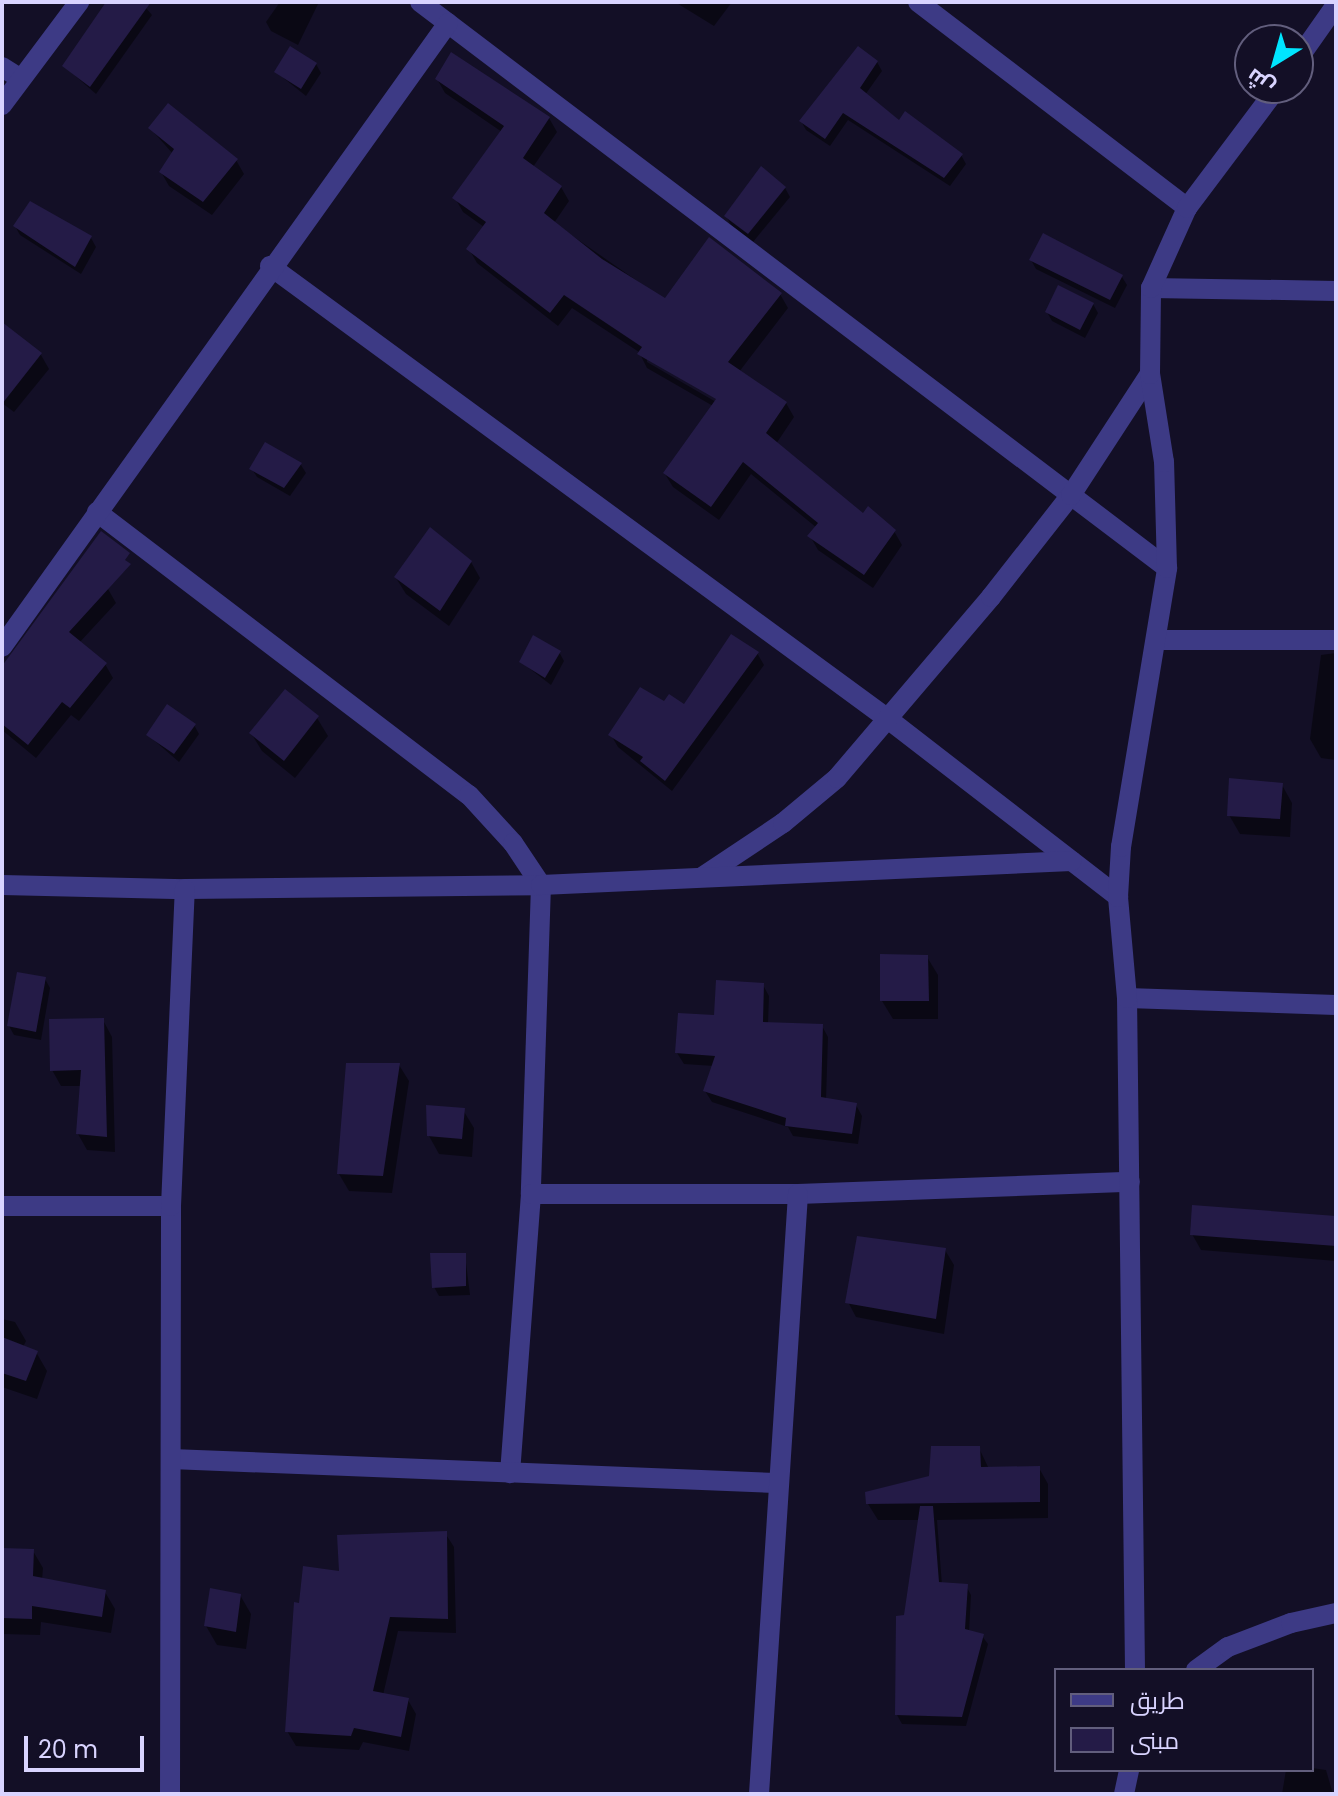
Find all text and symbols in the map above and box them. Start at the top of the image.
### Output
north arrow [1234,24,1314,104]
text: ش [1240,61,1281,103]
legend [1054,1668,1314,1772]
text: طريق [1130,1684,1185,1717]
scale bar [28,1720,148,1770]
text: مبنى [1130,1724,1179,1757]
text: 20 m [38,1733,98,1766]

